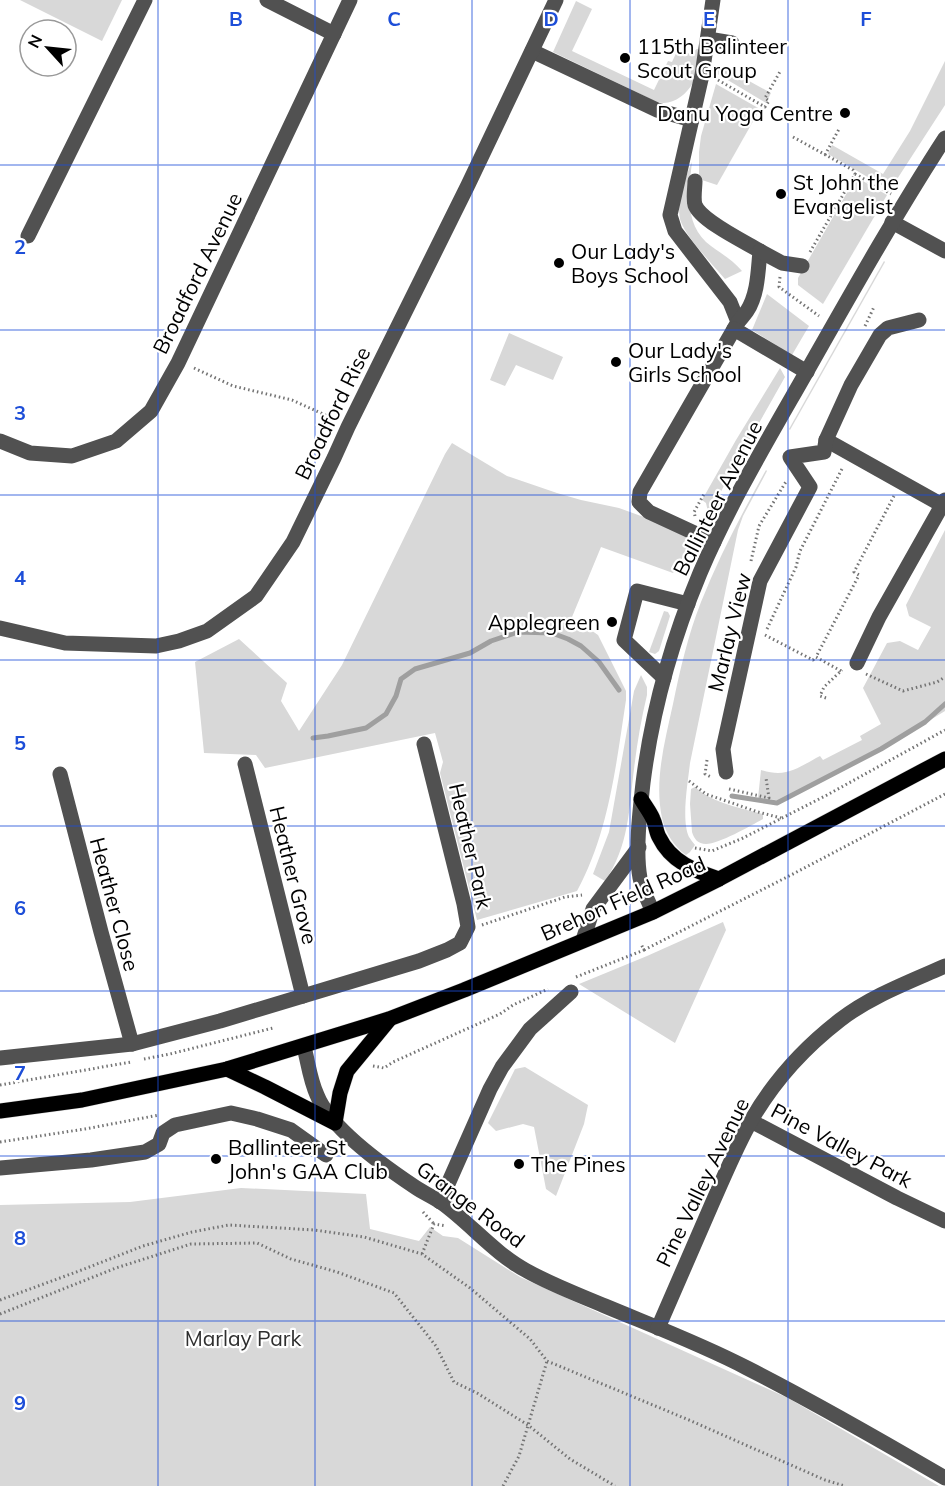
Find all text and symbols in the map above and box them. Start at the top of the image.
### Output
text: B [229,6,243,31]
text: C [387,6,401,31]
text: D [543,6,559,31]
text: E [703,6,715,31]
text: F [860,6,872,31]
north arrow [18,18,78,78]
text: N [23,31,46,51]
place label: 115th Balinteer Scout Group [637,33,787,83]
marker: 115th Balinteer Scout Group [618,51,632,65]
place label: Danu Yoga Centre [657,100,833,126]
marker: Danu Yoga Centre [838,106,852,120]
place label: St John the Evangelist [793,169,899,219]
marker: St John the Evangelist [774,187,788,201]
street label: Broadford Avenue [147,188,247,358]
text: 2 [14,234,26,259]
place label: Our Lady's Boys School [571,238,689,288]
marker: Our Lady's Boys School [552,256,566,270]
place label: Our Lady's Girls School [628,337,742,387]
street label: Broadford Rise [289,342,375,484]
marker: Our Lady's Girls School [609,355,623,369]
text: 3 [14,400,26,425]
street label: Ballinteer Avenue [667,416,767,580]
text: 4 [14,565,26,590]
street label: Marlay View [702,570,756,694]
place label: Applegreen [488,609,600,635]
marker: Applegreen [605,615,619,629]
text: 5 [14,730,26,755]
street label: Heather Park [444,780,498,912]
street label: Heather Grove [264,803,324,947]
street label: Heather Close [85,834,145,974]
street label: Brehon Field Road [536,850,710,946]
text: 6 [14,895,26,920]
text: 7 [14,1060,26,1085]
street label: Pine Valley Avenue [650,1093,754,1271]
street label: Pine Valley Park [767,1097,917,1193]
place label: Ballinteer St John's GAA Club [228,1134,388,1184]
place label: The Pines [531,1151,626,1177]
marker: Ballinteer St John's GAA Club [209,1152,223,1166]
street label: Grange Road [412,1155,530,1253]
marker: The Pines [512,1157,526,1171]
text: 8 [14,1225,26,1250]
park label: Marlay Park [185,1325,301,1351]
text: 9 [14,1390,26,1415]

